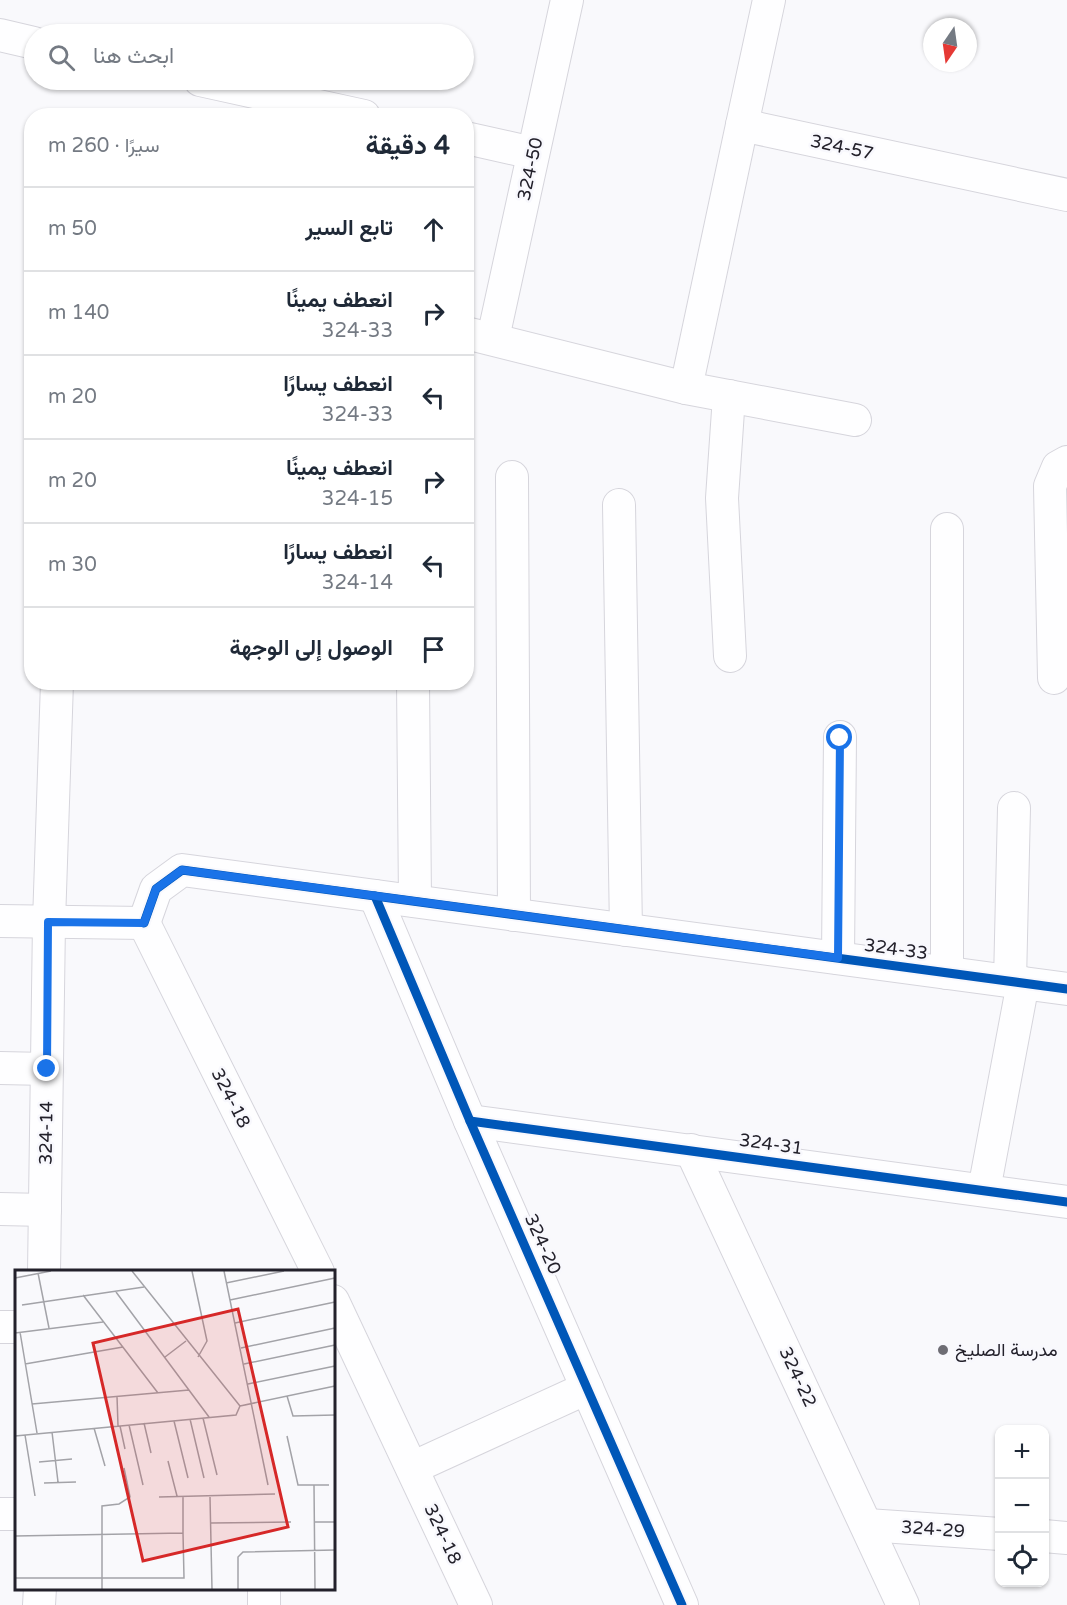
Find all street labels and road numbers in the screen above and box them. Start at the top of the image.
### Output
street label: 324-57 [808,130,876,164]
street label: 324-50 [513,135,547,203]
street label: 324-33 [863,934,929,964]
street label: 324-18 [207,1064,255,1132]
street label: 324-14 [34,1101,58,1165]
street label: 324-31 [738,1129,804,1159]
street label: 324-20 [520,1210,566,1278]
street label: 324-22 [774,1343,822,1411]
street label: 324-18 [419,1500,467,1568]
street label: 324-29 [900,1516,966,1542]

